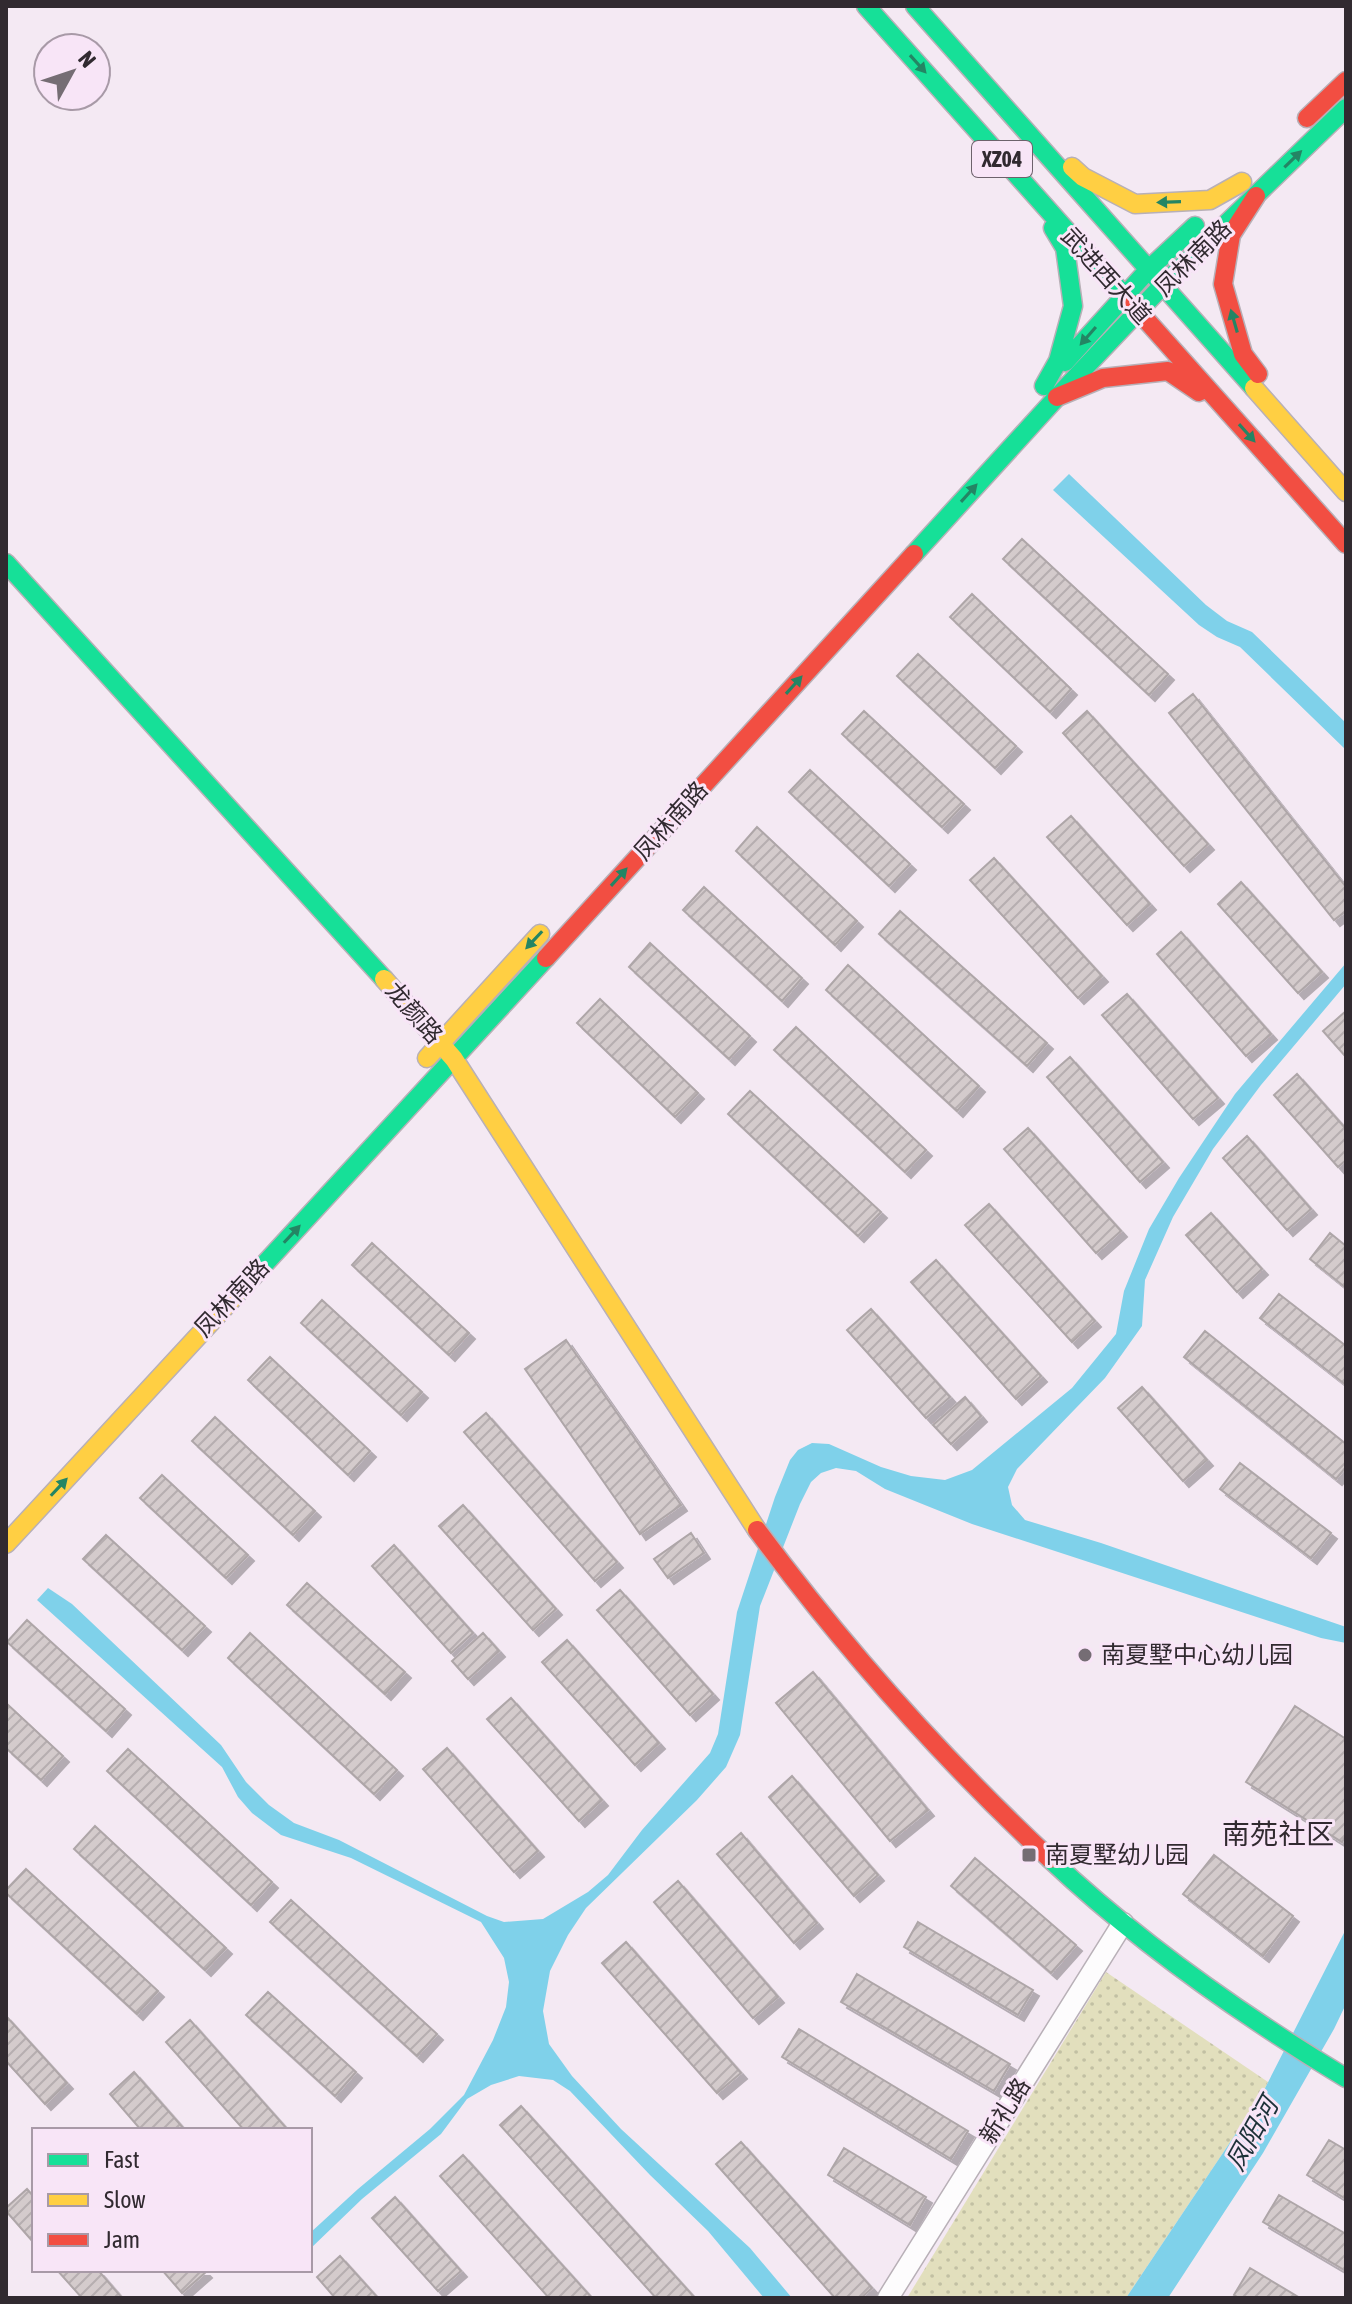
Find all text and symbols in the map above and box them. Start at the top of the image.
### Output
north arrow [32,32,112,112]
text: N [73,46,101,72]
one-way arrow [909,54,926,74]
road number: XZ04 [972,141,1032,177]
one-way arrow [1283,151,1302,169]
one-way arrow [1156,196,1181,209]
street label: 凤林南路 [1149,214,1236,301]
street label: 武进西大道 [1056,222,1157,329]
one-way arrow [1227,309,1240,333]
one-way arrow [1079,326,1097,345]
one-way arrow [1237,424,1255,443]
one-way arrow [960,483,978,502]
one-way arrow [785,676,803,695]
street label: 凤林南路 [628,776,713,865]
one-way arrow [610,868,628,887]
one-way arrow [525,931,543,950]
street label: 龙颜路 [381,977,448,1049]
one-way arrow [282,1225,300,1244]
street label: 凤林南路 [189,1253,274,1342]
one-way arrow [49,1478,67,1497]
place label: 南夏墅中心幼儿园 [1101,1641,1293,1668]
marker: 南夏墅中心幼儿园 [1076,1646,1094,1664]
district label: 南苑社区 [1222,1818,1334,1850]
place label: 南夏墅幼儿园 [1045,1841,1189,1868]
marker: 南夏墅幼儿园 [1020,1846,1038,1864]
street label: 新礼路 [974,2073,1035,2148]
water label: 凤阳河 [1220,2088,1286,2175]
legend [32,2128,312,2272]
text: Fast [104,2146,140,2173]
text: Slow [104,2186,146,2213]
text: Jam [104,2226,140,2253]

